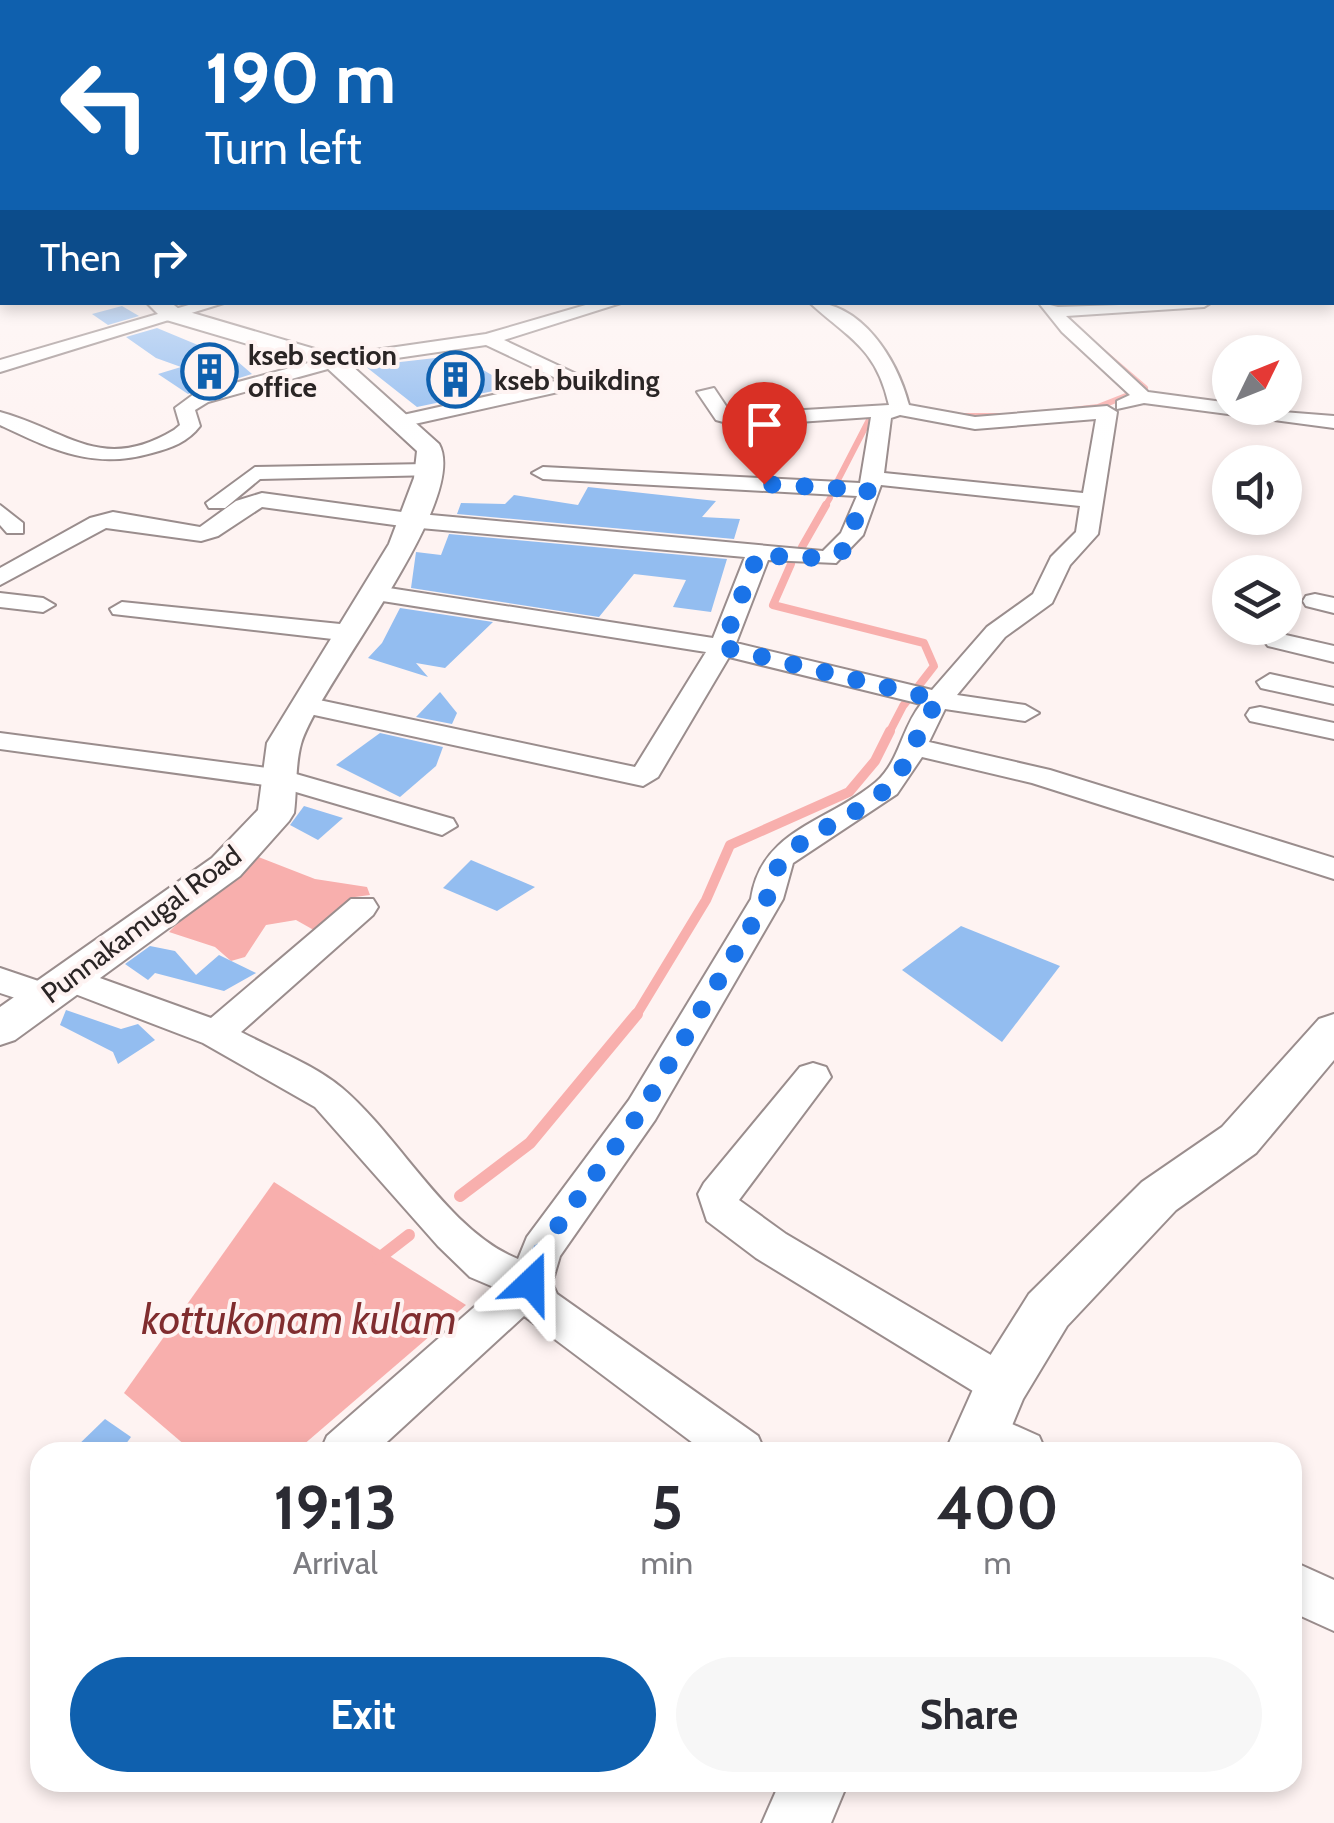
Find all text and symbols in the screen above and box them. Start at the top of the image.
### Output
text: 190 m [205,35,396,121]
icon: left [40,40,170,170]
text: Turn left [205,121,362,175]
icon: right [141,230,196,285]
text: Then [40,234,121,281]
north arrow [1212,335,1302,425]
map controls [1212,335,1302,645]
place label: kseb section office [248,338,397,404]
building icon: kseb section office [179,341,239,401]
building icon: kseb buikding [425,350,485,410]
place label: kseb buikding [494,363,659,397]
pin [722,382,807,485]
icon: arrive [737,397,792,452]
button: sound [1212,445,1302,535]
button: layers [1212,555,1302,645]
street label: Punnakamugal Road [34,838,248,1010]
position arrow [479,1231,583,1335]
water label: kottukonam kulam [141,1293,457,1345]
text: 19:13 [273,1471,397,1544]
text: 5 [651,1471,683,1544]
text: 400 [937,1471,1059,1544]
text: Arrival [293,1543,378,1582]
text: min [640,1543,693,1582]
text: m [984,1543,1012,1582]
button: Exit [70,1657,656,1772]
button: Share [676,1657,1262,1772]

